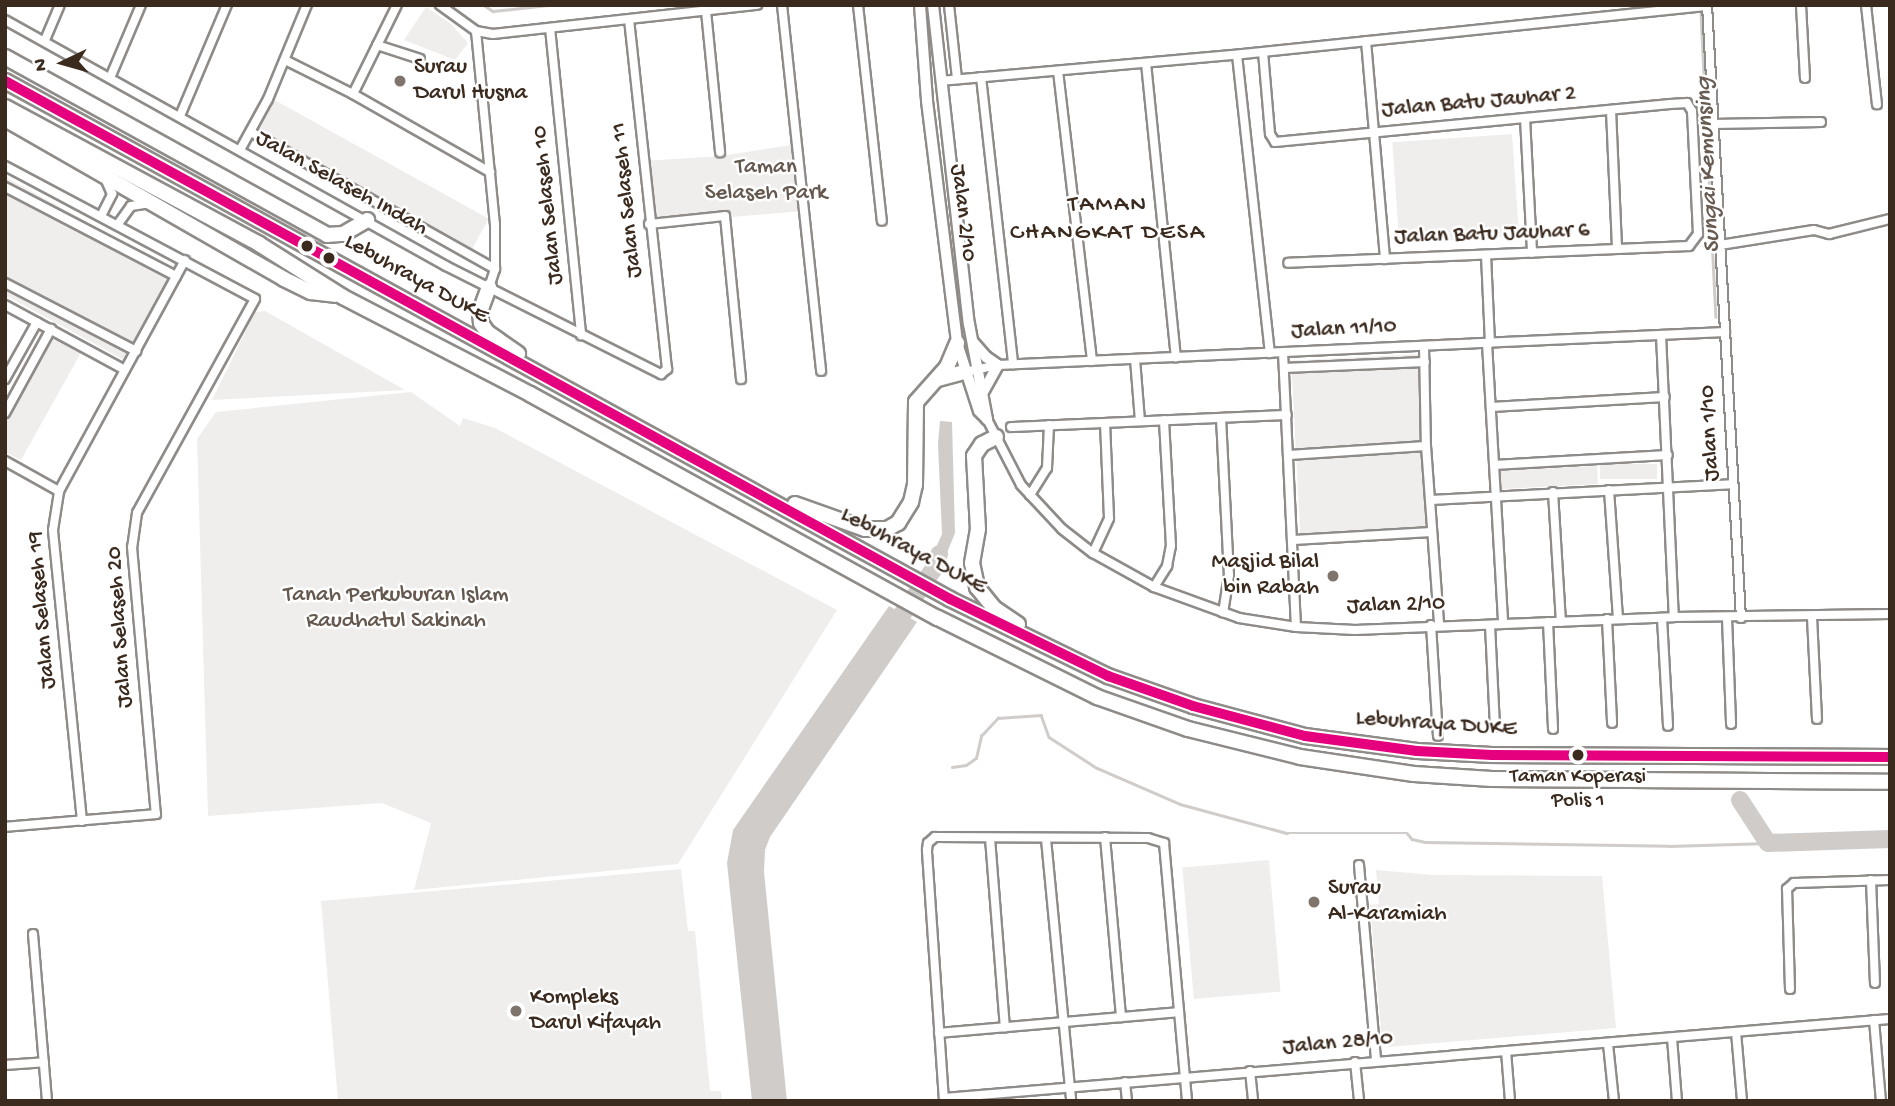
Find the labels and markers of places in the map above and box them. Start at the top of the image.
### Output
place label: Surau Darul Husna [414,54,527,108]
marker: Surau Darul Husna [392,73,408,89]
unlabelled marker [300,239,314,253]
unlabelled marker [322,251,336,265]
place label: Masjid Bilal bin Rabah [1212,549,1319,603]
marker: Masjid Bilal bin Rabah [1325,568,1341,584]
marker: Taman Koperasi Polis 1 [1571,748,1585,762]
place label: Taman Koperasi Polis 1 [1510,765,1646,815]
place label: Surau Al-Karamiah [1328,875,1447,929]
marker: Surau Al-Karamiah [1306,894,1322,910]
place label: Kompleks Darul Kifayah [530,984,661,1038]
marker: Kompleks Darul Kifayah [508,1003,524,1019]

